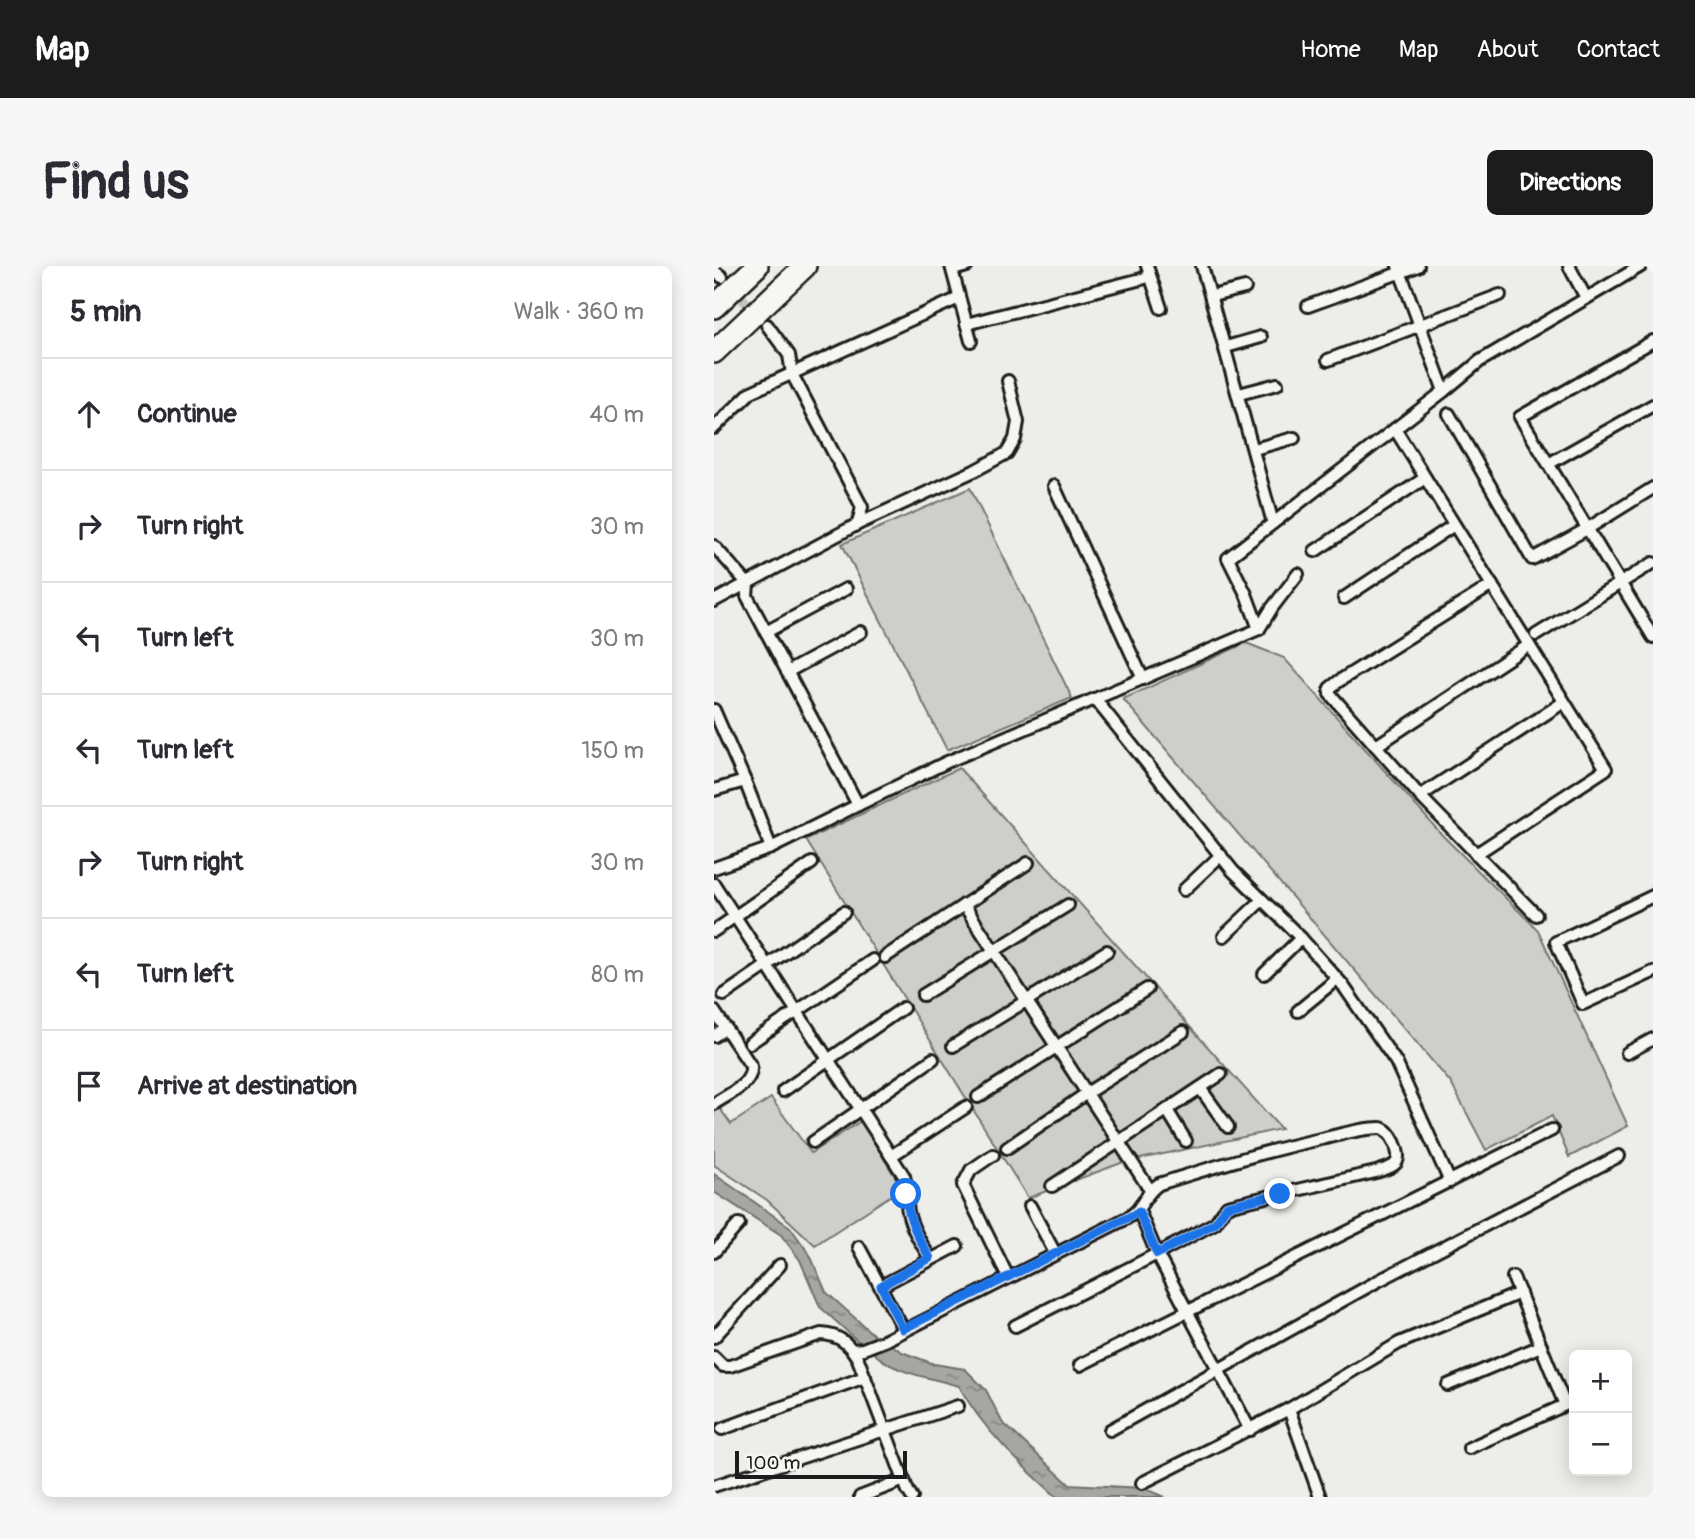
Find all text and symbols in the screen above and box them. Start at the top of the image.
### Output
text: Map [35,29,90,70]
text: Home [1300,35,1361,64]
text: Map [1399,35,1439,64]
text: About [1477,35,1539,64]
text: Contact [1577,35,1660,64]
button: Directions [1487,150,1653,215]
text: Find us [42,152,189,213]
text: 5 min [70,293,141,330]
text: Walk · 360 m [514,297,644,326]
icon: ahead [70,395,108,433]
text: Continue [137,398,237,430]
text: 40 m [590,400,644,429]
icon: right [70,507,108,545]
text: Turn right [137,510,243,542]
text: 30 m [590,512,644,541]
icon: left [70,619,108,657]
text: Turn left [137,622,233,654]
text: 30 m [590,624,644,653]
icon: left [70,731,108,769]
text: Turn left [137,734,233,766]
text: 150 m [581,736,644,765]
icon: right [70,843,108,881]
text: Turn right [137,846,243,878]
text: 30 m [590,848,644,877]
icon: left [70,955,108,993]
text: Turn left [137,958,233,990]
text: 80 m [591,960,644,989]
icon: arrive [70,1067,108,1105]
text: Arrive at destination [137,1070,357,1102]
route start [890,1178,921,1209]
route end [1264,1178,1295,1209]
map controls [1569,1350,1632,1476]
button: + [1569,1350,1632,1413]
button: − [1569,1413,1632,1476]
scale bar [735,1448,906,1480]
text: 100 m [746,1451,800,1475]

